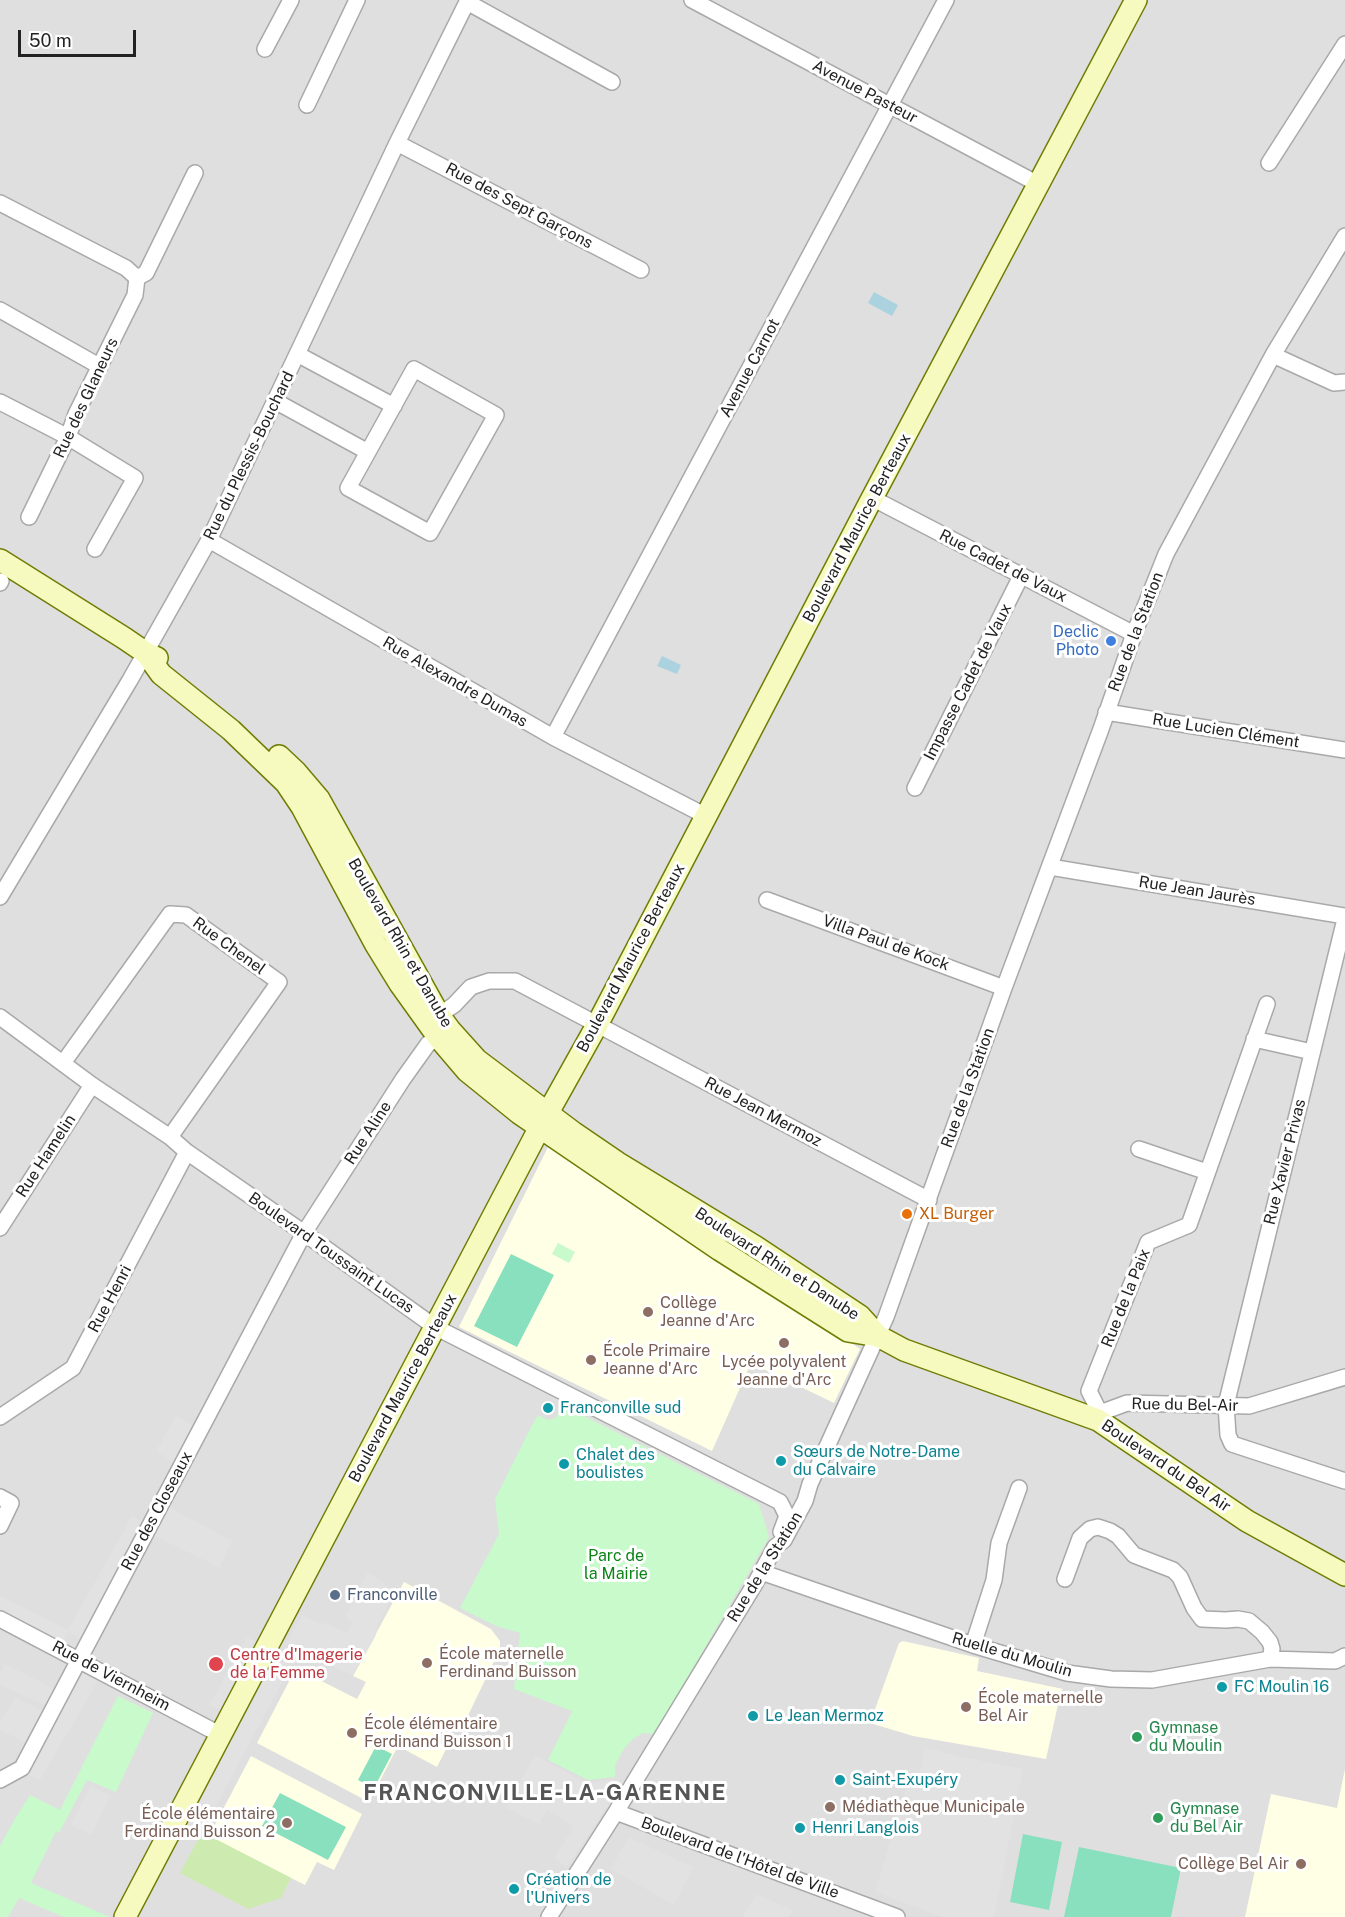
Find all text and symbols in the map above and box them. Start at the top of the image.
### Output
scale bar [21,18,140,56]
text: 50 m [29,30,72,51]
street label: Avenue Pasteur [809,56,921,128]
street label: Rue des Sept Garçons [442,159,596,253]
street label: Avenue Carnot [716,315,784,421]
street label: Rue des Glaneurs [50,335,122,461]
street label: Rue du Plessis-Bouchard [200,368,298,544]
street label: Boulevard Maurice Berteaux [799,430,915,626]
street label: Rue Cadet de Vaux [936,525,1070,607]
street label: Rue de la Station [1104,570,1168,694]
street label: Impasse Cadet de Vaux [920,600,1016,764]
place label: Declic Photo [1053,622,1099,660]
street label: Rue Alexandre Dumas [379,633,531,731]
marker: Declic Photo [1104,634,1118,648]
street label: Rue Lucien Clément [1151,710,1301,752]
street label: Boulevard Rhin et Danube [344,855,456,1031]
street label: Boulevard Maurice Berteaux [573,860,689,1056]
street label: Rue Jean Jaurès [1137,872,1257,910]
street label: Villa Paul de Kock [820,911,952,975]
street label: Rue Chenel [189,913,269,979]
street label: Rue de la Station [937,1025,999,1151]
street label: Rue Jean Mermoz [701,1073,825,1151]
street label: Rue Xavier Privas [1260,1097,1310,1227]
street label: Rue Aline [340,1098,396,1168]
street label: Rue Hamelin [12,1111,80,1201]
street label: Boulevard Toussaint Lucas [245,1188,417,1318]
street label: Boulevard Rhin et Danube [691,1204,863,1324]
place label: XL Burger [919,1204,994,1224]
marker: XL Burger [900,1207,914,1221]
street label: Rue de la Paix [1097,1246,1155,1350]
street label: Rue Henri [84,1262,136,1336]
street label: Boulevard Maurice Berteaux [345,1290,461,1486]
place label: Collège Jeanne d'Arc [660,1293,755,1331]
marker: Collège Jeanne d'Arc [641,1305,655,1319]
marker: Lycée polyvalent Jeanne d'Arc [777,1336,791,1350]
place label: École Primaire Jeanne d'Arc [603,1341,710,1379]
place label: Lycée polyvalent Jeanne d'Arc [722,1352,846,1390]
marker: École Primaire Jeanne d'Arc [584,1353,598,1367]
street label: Rue du Bel-Air [1131,1394,1239,1416]
place label: Franconville sud [560,1398,681,1418]
marker: Franconville sud [541,1401,555,1415]
street label: Boulevard du Bel Air [1098,1416,1234,1516]
place label: Sœurs de Notre-Dame du Calvaire [793,1442,960,1480]
place label: Chalet des boulistes [576,1445,655,1483]
street label: Rue des Closeaux [118,1448,196,1574]
marker: Sœurs de Notre-Dame du Calvaire [774,1454,788,1468]
marker: Chalet des boulistes [557,1457,571,1471]
street label: Rue de la Station [723,1508,807,1626]
park label: Parc de la Mairie [584,1546,648,1584]
place label: Franconville [347,1585,437,1605]
marker: Franconville [328,1588,342,1602]
street label: Ruelle du Moulin [950,1629,1074,1681]
street label: Rue de Viernheim [49,1637,173,1715]
place label: École maternelle Ferdinand Buisson [439,1644,576,1682]
place label: Centre d'Imagerie de la Femme [230,1645,363,1683]
marker: Centre d'Imagerie de la Femme [207,1655,225,1673]
marker: École maternelle Ferdinand Buisson [420,1656,434,1670]
place label: FC Moulin 16 [1234,1677,1329,1697]
marker: FC Moulin 16 [1215,1680,1229,1694]
place label: École maternelle Bel Air [978,1688,1103,1726]
marker: École maternelle Bel Air [959,1700,973,1714]
place label: Le Jean Mermoz [765,1706,884,1726]
marker: Le Jean Mermoz [746,1709,760,1723]
place label: École élémentaire Ferdinand Buisson 1 [364,1714,512,1752]
place label: Gymnase du Moulin [1149,1718,1222,1756]
marker: École élémentaire Ferdinand Buisson 1 [345,1726,359,1740]
marker: Gymnase du Moulin [1130,1730,1144,1744]
place label: Saint-Exupéry [852,1770,958,1790]
marker: Saint-Exupéry [833,1773,847,1787]
district label: FRANCONVILLE-LA-GARENNE [363,1780,727,1806]
place label: Médiathèque Municipale [842,1797,1025,1817]
place label: Gymnase du Bel Air [1170,1799,1243,1837]
marker: Médiathèque Municipale [823,1800,837,1814]
place label: École élémentaire Ferdinand Buisson 2 [124,1804,275,1842]
marker: Gymnase du Bel Air [1151,1811,1165,1825]
street label: Boulevard de l'Hôtel de Ville [638,1813,842,1903]
marker: École élémentaire Ferdinand Buisson 2 [280,1816,294,1830]
place label: Henri Langlois [812,1818,919,1838]
marker: Henri Langlois [793,1821,807,1835]
place label: Collège Bel Air [1178,1854,1289,1874]
marker: Collège Bel Air [1294,1857,1308,1871]
place label: Création de l'Univers [526,1870,612,1908]
marker: Création de l'Univers [507,1882,521,1896]

